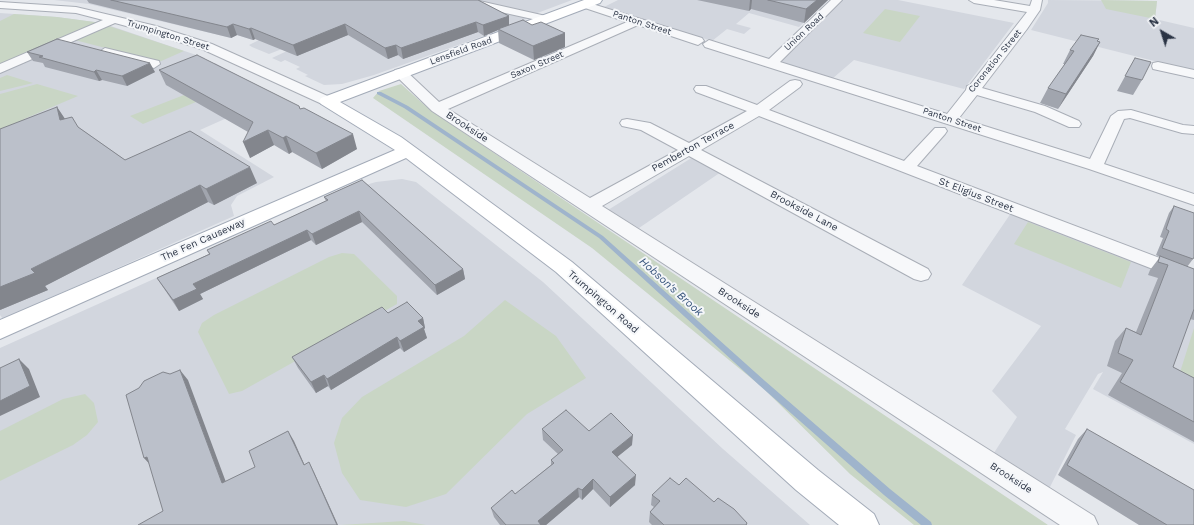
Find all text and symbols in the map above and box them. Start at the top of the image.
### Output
street label: Panton Street [611,8,673,38]
street label: Union Road [782,11,826,53]
north arrow [1142,12,1182,52]
text: N [1147,15,1161,30]
street label: Trumpington Street [125,17,211,53]
street label: Coronation Street [966,27,1024,95]
street label: Lensfield Road [428,35,494,67]
street label: Saxon Street [509,49,565,81]
street label: Panton Street [921,105,983,135]
street label: Brookside [444,109,490,145]
street label: Pemberton Terrace [650,119,736,175]
street label: St Eligius Street [937,175,1015,215]
street label: Brookside Lane [768,188,840,234]
street label: The Fen Causeway [159,216,247,264]
water label: Hobson's Brook [636,255,706,319]
street label: Trumpington Road [565,268,641,336]
street label: Brookside [716,285,762,321]
street label: Brookside [988,460,1034,496]

